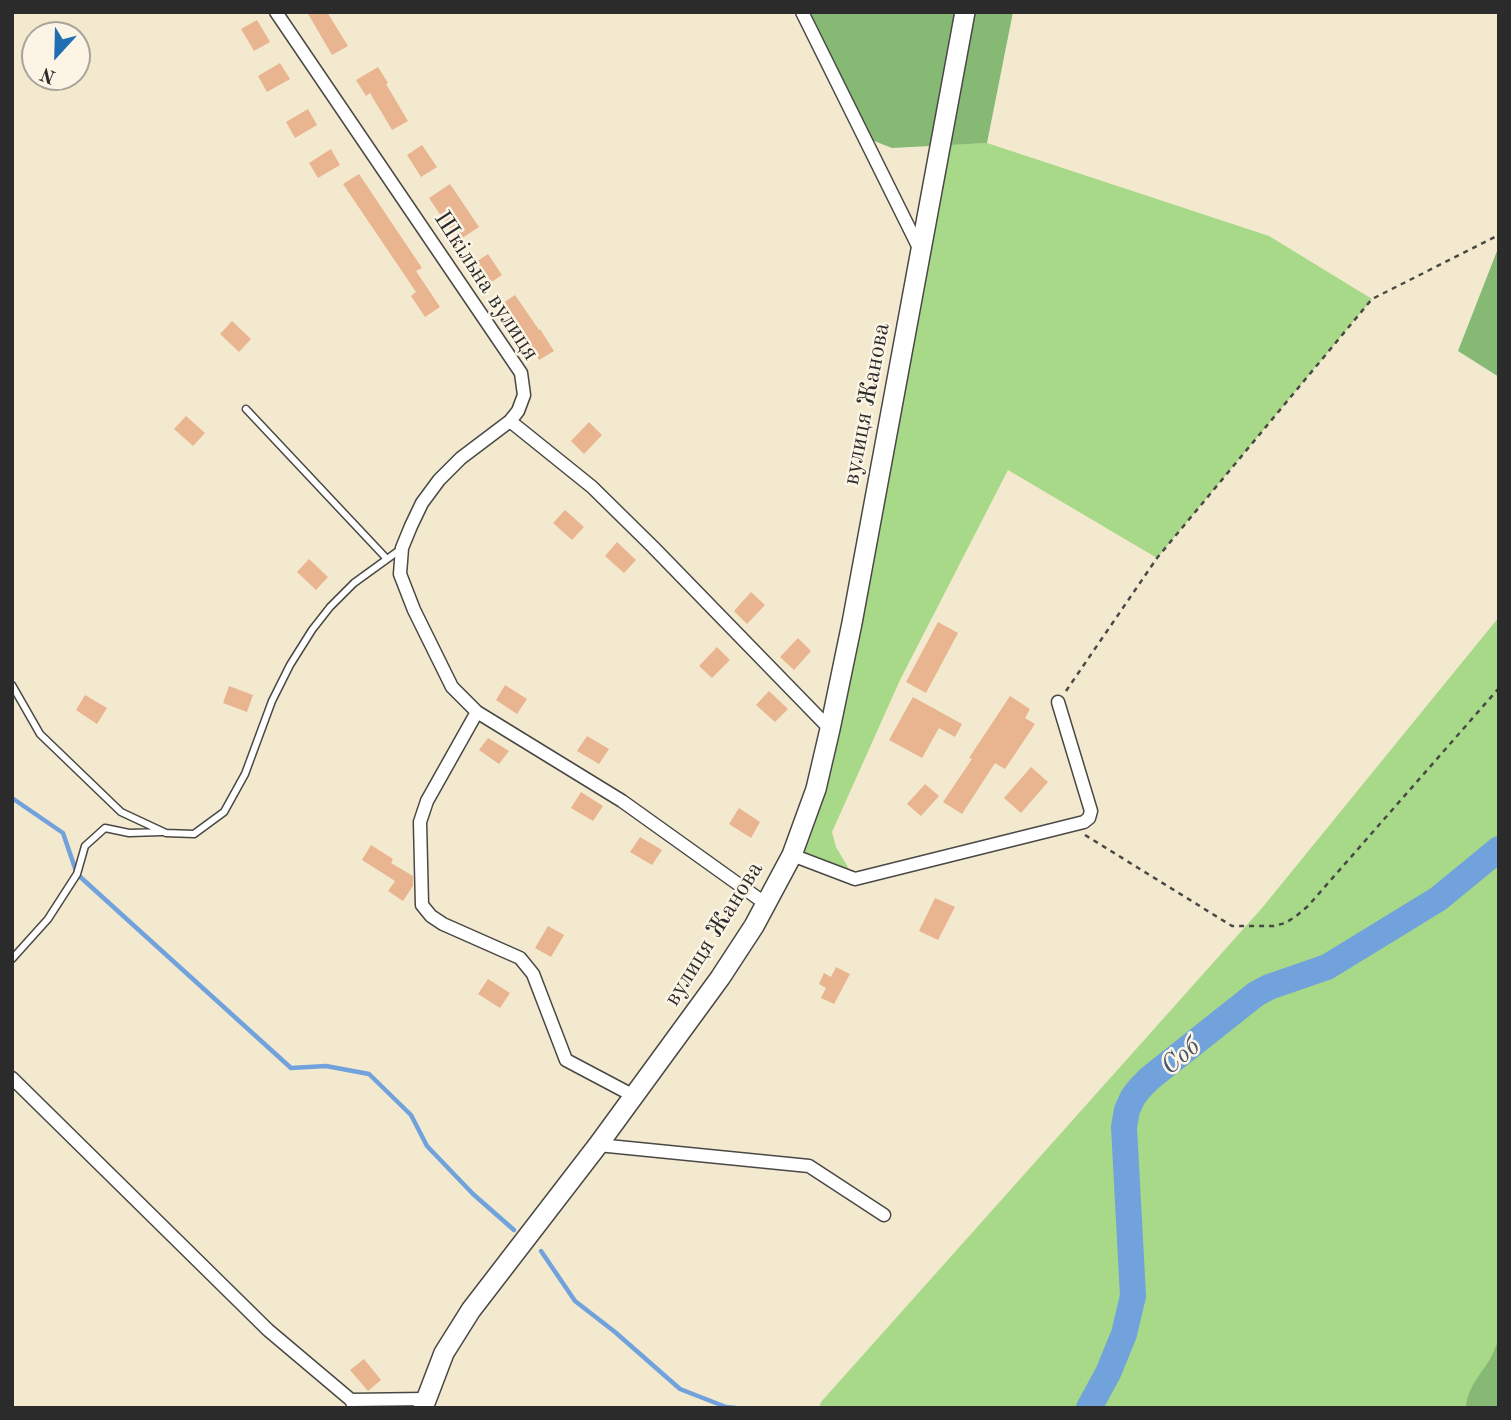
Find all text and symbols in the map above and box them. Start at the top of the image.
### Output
north arrow [21,21,91,91]
text: N [38,63,59,86]
street label: Шкільна вулиця [427,206,545,366]
street label: вулиця Жанова [837,320,897,488]
street label: вулиця Жанова [658,857,770,1011]
water label: Соб [1155,1032,1207,1082]

